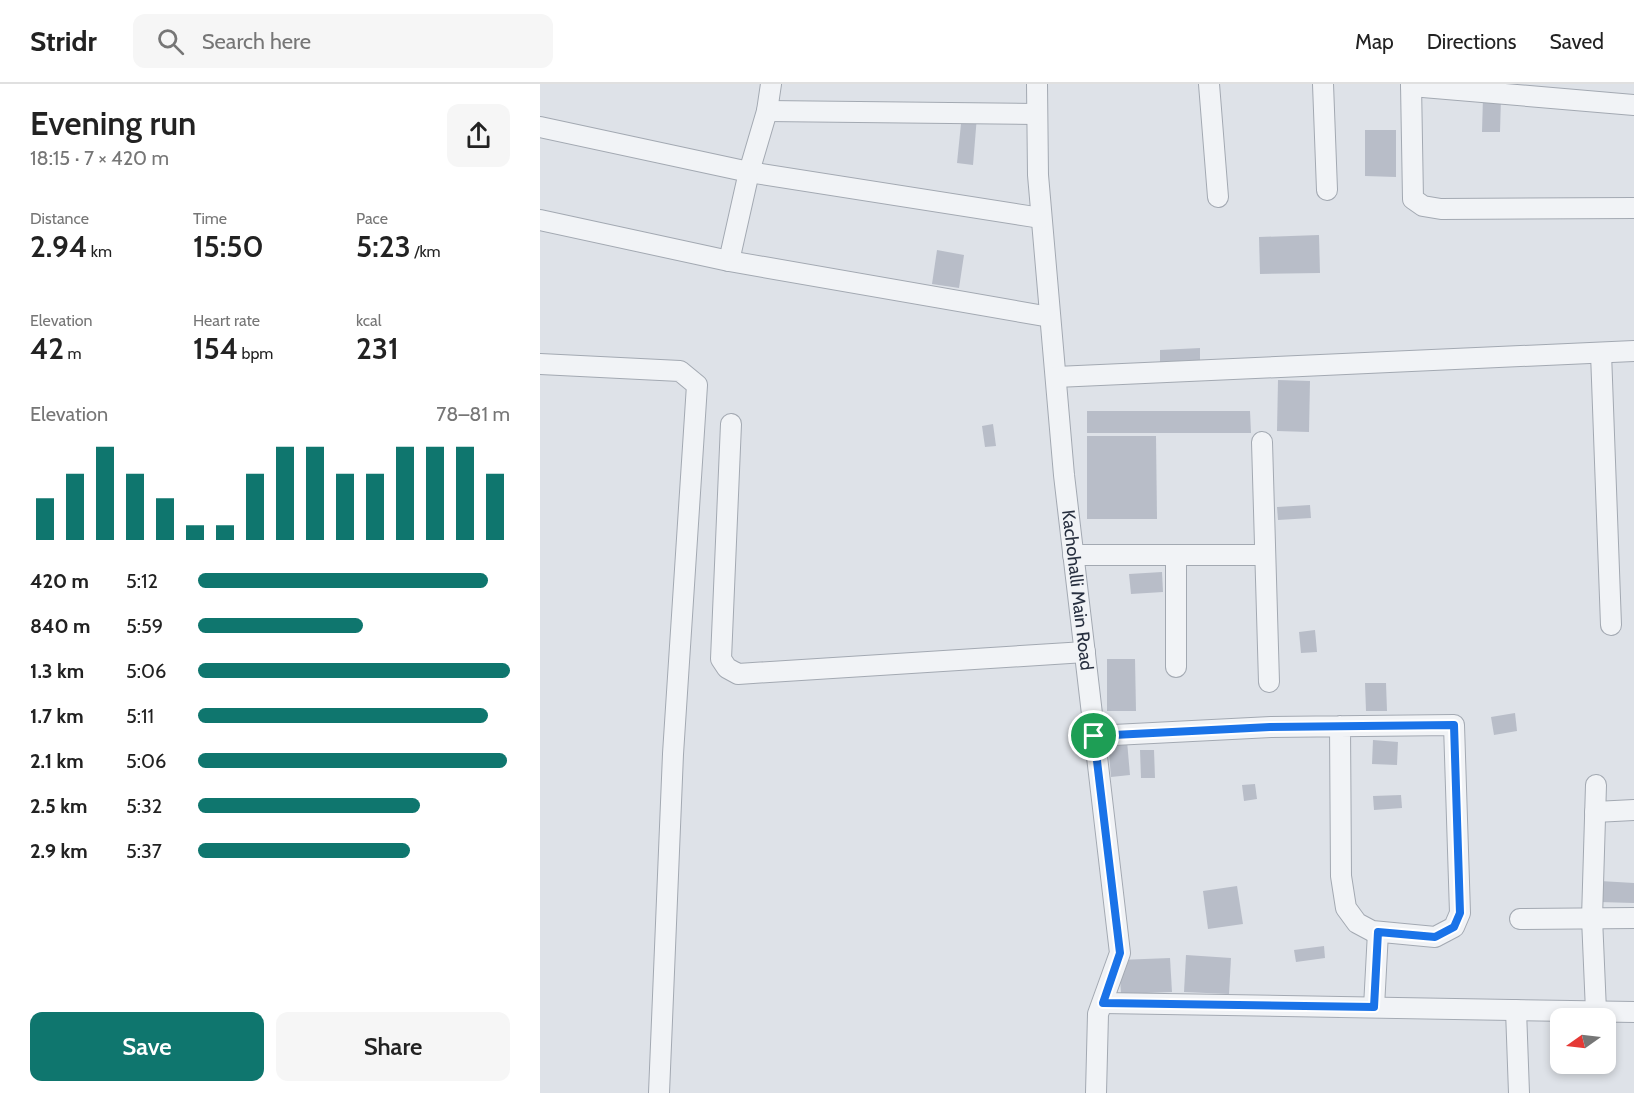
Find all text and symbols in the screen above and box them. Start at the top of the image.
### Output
search box [133,14,553,68]
text: Stridr [30,24,97,58]
icon: search [154,25,187,58]
text: Search here [202,28,311,55]
text: Map [1355,29,1394,54]
text: Directions [1427,29,1516,54]
text: Saved [1549,29,1604,54]
text: Evening run [30,103,196,143]
button: share [447,104,510,167]
text: 18:15 · 7 × 420 m [30,146,169,170]
text: Distance [30,209,89,228]
text: Time [193,209,227,228]
text: Pace [356,209,388,228]
text: 2.94 [30,228,87,265]
text: 15:50 [193,228,264,265]
text: 5:23 [356,228,411,265]
text: km [87,242,112,261]
text: /km [411,242,441,261]
text: Elevation [30,311,93,330]
text: Heart rate [193,311,260,330]
text: kcal [356,311,382,330]
text: 42 [30,330,64,367]
text: 154 [193,330,238,367]
text: 231 [356,330,399,367]
text: m [64,344,82,363]
text: bpm [238,344,273,363]
text: Elevation [30,402,108,426]
text: 78–81 m [436,402,510,426]
street label: Kachohalli Main Road [1057,509,1098,672]
text: 420 m [30,569,89,593]
text: 5:12 [126,569,158,593]
text: 840 m [30,614,91,638]
text: 5:59 [126,614,163,638]
text: 1.3 km [30,659,84,683]
text: 5:06 [126,659,166,683]
text: 1.7 km [30,704,84,728]
text: 5:11 [126,704,154,728]
pin [1068,710,1119,761]
icon: arrive [1077,719,1110,752]
text: 2.1 km [30,749,84,773]
text: 5:06 [126,749,166,773]
text: 2.5 km [30,794,87,818]
text: 5:32 [126,794,162,818]
text: 2.9 km [30,839,88,863]
text: 5:37 [126,839,162,863]
north arrow [1550,1008,1616,1074]
map controls [1550,1008,1616,1074]
button: Save [30,1012,264,1081]
button: Share [276,1012,510,1081]

